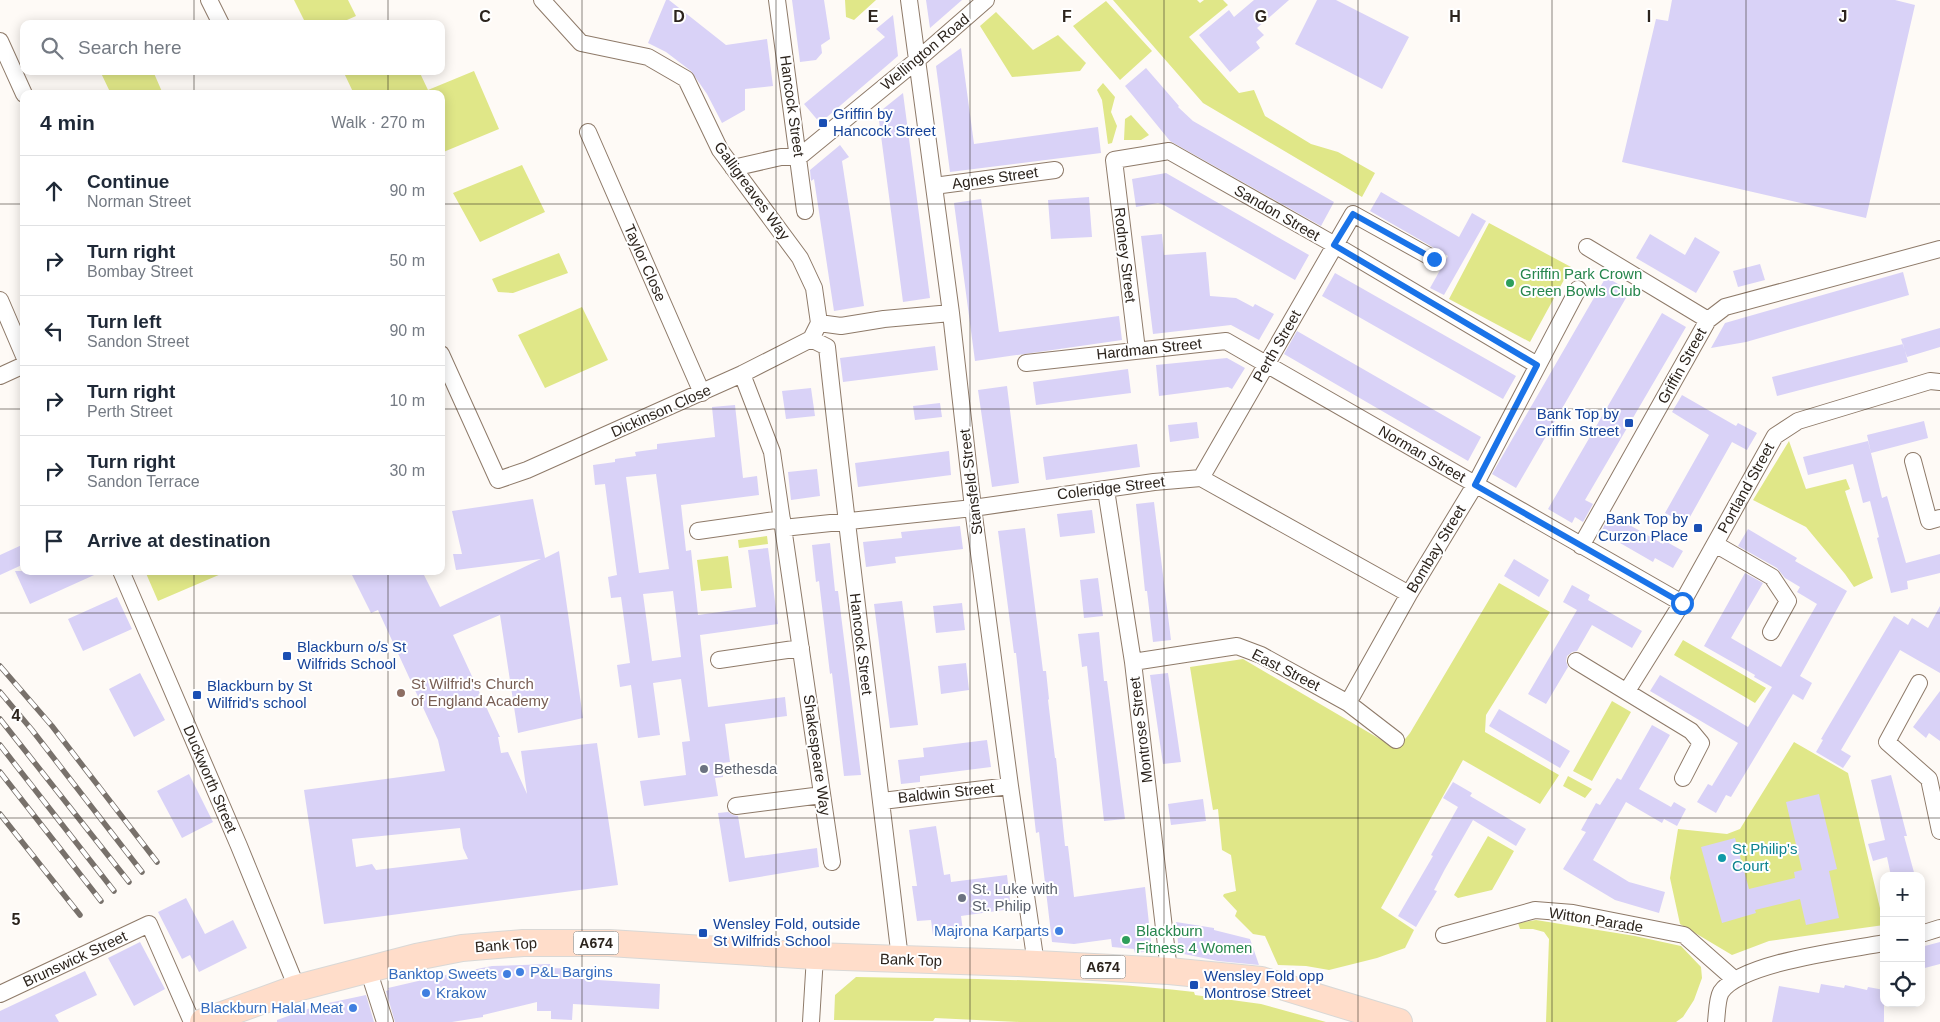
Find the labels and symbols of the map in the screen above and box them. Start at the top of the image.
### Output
text: C [479,8,491,25]
text: D [673,8,685,25]
text: E [868,8,879,25]
text: F [1062,8,1072,25]
text: G [1255,8,1267,25]
text: H [1449,8,1461,25]
text: I [1647,8,1651,25]
text: J [1839,8,1847,25]
street label: Wellington Road [877,10,972,93]
street label: Hancock Street [777,54,808,159]
place label: Griffin by Hancock Street [833,105,936,139]
marker: Griffin by Hancock Street [817,117,829,129]
street label: Galligreaves Way [711,138,794,243]
street label: Agnes Street [951,163,1040,192]
street label: Sandon Street [1231,181,1324,244]
street label: Rodney Street [1111,206,1140,304]
street label: Taylor Close [621,222,670,304]
route end [1423,248,1446,271]
place label: Griffin Park Crown Green Bowls Club [1520,265,1642,299]
marker: Griffin Park Crown Green Bowls Club [1504,277,1516,289]
street label: Perth Street [1249,306,1304,385]
street label: Griffin Street [1654,324,1710,407]
street label: Hardman Street [1095,334,1203,362]
street label: Dickinson Close [608,381,713,440]
place label: Bank Top by Griffin Street [1535,405,1620,439]
marker: Bank Top by Griffin Street [1623,417,1635,429]
street label: Norman Street [1376,422,1469,486]
street label: Stansfeld Street [955,427,985,536]
street label: Portland Street [1714,439,1778,536]
street label: Coleridge Street [1056,472,1167,503]
street label: Bombay Street [1403,501,1469,596]
place label: Bank Top by Curzon Place [1598,510,1688,544]
marker: Bank Top by Curzon Place [1692,522,1704,534]
street label: Hancock Street [847,592,876,697]
route start [1671,592,1694,615]
place label: Blackburn o/s St Wilfrids School [297,638,407,672]
street label: East Street [1249,645,1324,694]
marker: Blackburn o/s St Wilfrids School [281,650,293,662]
place label: St Wilfrid's Church of England Academy [411,675,549,709]
street label: Montrose Street [1125,675,1155,784]
place label: Blackburn by St Wilfrid's school [207,677,313,711]
marker: St Wilfrid's Church of England Academy [395,687,407,699]
marker: Blackburn by St Wilfrid's school [191,689,203,701]
street label: Shakespeare Way [801,693,834,817]
text: 4 [12,707,21,724]
street label: Duckworth Street [180,723,241,836]
place label: Bethesda [714,760,778,777]
marker: Bethesda [698,763,710,775]
street label: Baldwin Street [897,779,996,806]
place label: St Philip's Court [1732,840,1797,874]
marker: St Philip's Court [1716,852,1728,864]
place label: St. Luke with St. Philip [972,880,1058,914]
marker: St. Luke with St. Philip [956,892,968,904]
street label: Witton Parade [1548,904,1644,935]
text: 5 [12,911,21,928]
place label: Wensley Fold, outside St Wilfrids School [713,915,860,949]
place label: Majrona Karparts [934,922,1049,939]
place label: Blackburn Fitness 4 Women [1136,922,1252,956]
marker: Majrona Karparts [1053,925,1065,937]
street label: Brunswick Street [20,927,130,990]
marker: Wensley Fold, outside St Wilfrids School [697,927,709,939]
road number: A674 [574,931,618,954]
street label: Bank Top [474,934,538,955]
marker: Blackburn Fitness 4 Women [1120,934,1132,946]
street label: Bank Top [880,950,942,969]
road number: A674 [1080,956,1126,979]
place label: P&L Bargins [530,963,613,980]
place label: Banktop Sweets [389,965,497,982]
marker: P&L Bargins [514,966,526,978]
place label: Wensley Fold opp Montrose Street [1204,967,1324,1001]
marker: Banktop Sweets [501,968,513,980]
marker: Wensley Fold opp Montrose Street [1188,979,1200,991]
place label: Krakow [436,984,486,1001]
marker: Krakow [420,987,432,999]
place label: Blackburn Halal Meat [200,999,344,1016]
marker: Blackburn Halal Meat [347,1002,359,1014]

